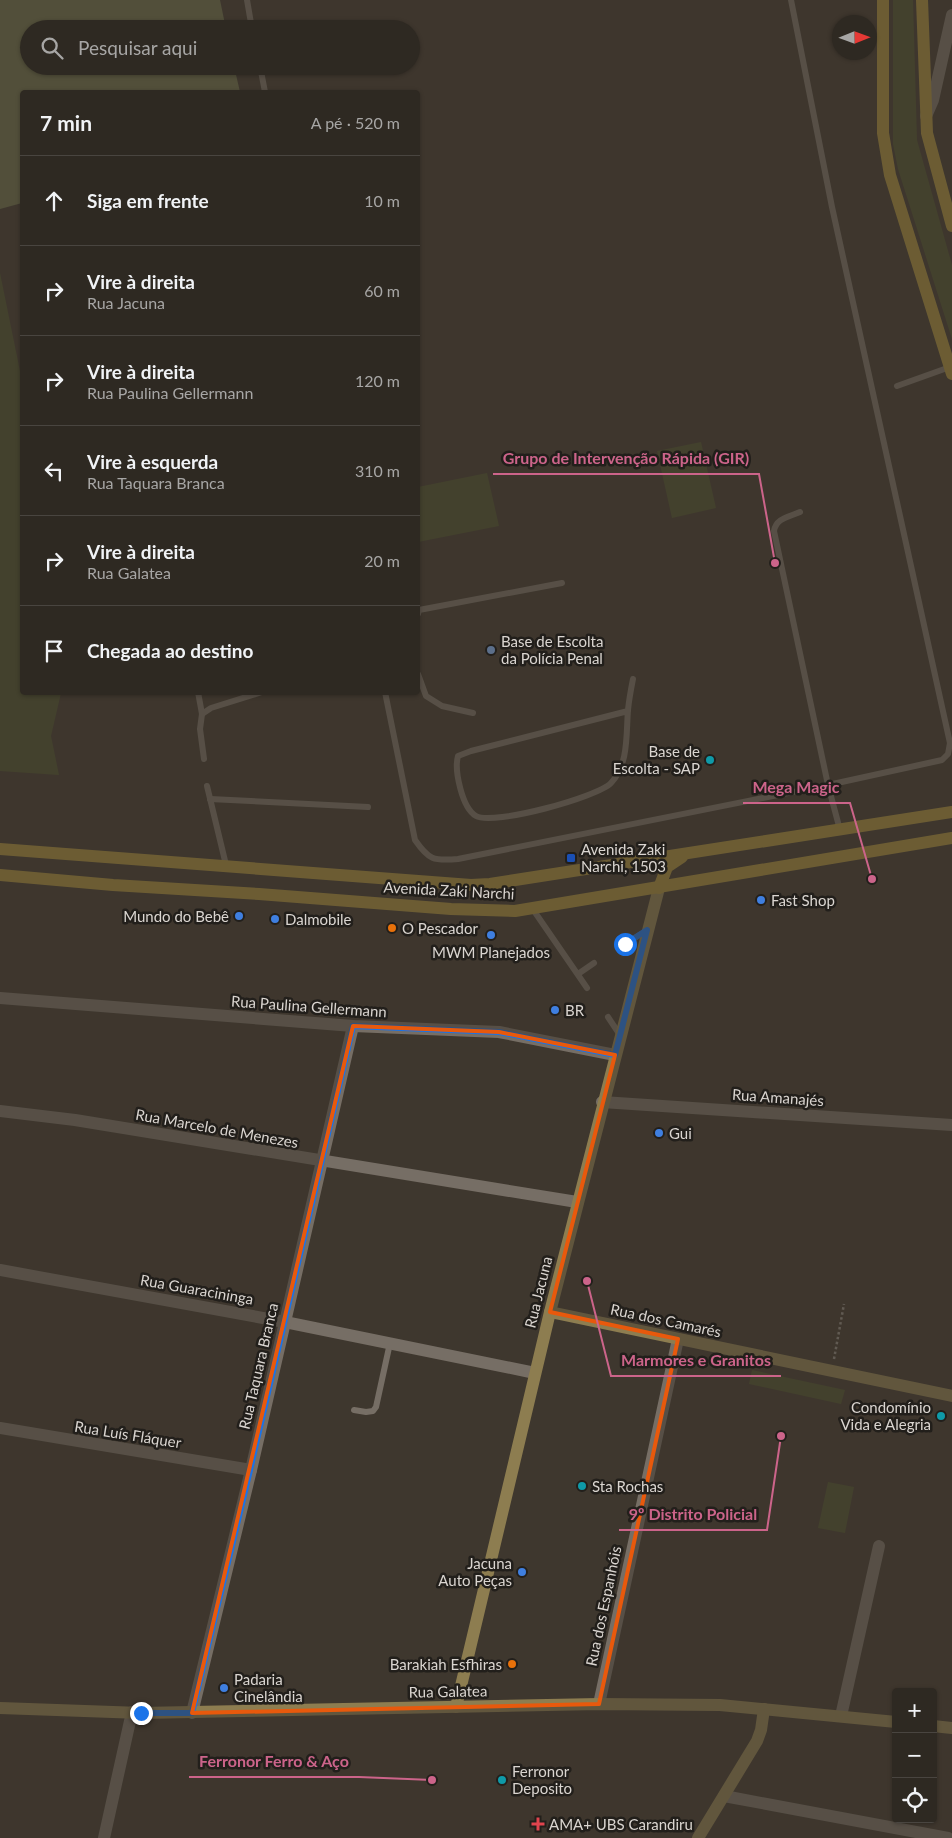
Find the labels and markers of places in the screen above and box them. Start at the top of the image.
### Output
callout: Grupo de Intervenção Rápida (GIR) [493,443,759,474]
place label: Base de Escolta da Polícia Penal [501,632,603,667]
marker: Base de Escolta da Polícia Penal [485,644,497,656]
place label: Base de Escolta - SAP [613,742,700,777]
marker: Base de Escolta - SAP [704,754,716,766]
callout: Mega Magic [743,772,850,803]
place label: Avenida Zaki Narchi, 1503 [581,840,666,875]
marker: Avenida Zaki Narchi, 1503 [565,852,577,864]
place label: Fast Shop [771,891,835,909]
marker: Fast Shop [755,894,767,906]
place label: Mundo do Bebê [123,907,229,925]
marker: Mundo do Bebê [233,910,245,922]
place label: Dalmobile [285,910,352,928]
marker: Dalmobile [269,913,281,925]
place label: O Pescador [402,919,478,937]
marker: O Pescador [386,922,398,934]
marker: MWM Planejados [485,929,497,941]
place label: MWM Planejados [432,943,550,961]
place label: BR [565,1001,585,1019]
marker: BR [549,1004,561,1016]
place label: Gui [669,1124,692,1142]
marker: Gui [653,1127,665,1139]
callout: Marmores e Granitos [611,1345,781,1376]
place label: Condomínio Vida e Alegria [840,1398,931,1433]
marker: Condomínio Vida e Alegria [935,1410,947,1422]
place label: Sta Rochas [592,1477,663,1495]
marker: Sta Rochas [576,1480,588,1492]
callout: 9º Distrito Policial [619,1499,767,1530]
place label: Jacuna Auto Peças [438,1554,512,1589]
marker: Jacuna Auto Peças [516,1566,528,1578]
place label: Barakiah Esfhiras [390,1655,502,1673]
marker: Barakiah Esfhiras [506,1658,518,1670]
place label: Padaria Cinelândia [234,1670,303,1705]
marker: Padaria Cinelândia [218,1682,230,1694]
callout: Ferronor Ferro & Aço [189,1746,359,1777]
place label: Ferronor Deposito [512,1762,572,1797]
marker: Ferronor Deposito [496,1774,508,1786]
place label: AMA+ UBS Carandiru [549,1815,693,1833]
marker: AMA+ UBS Carandiru [531,1817,545,1831]

